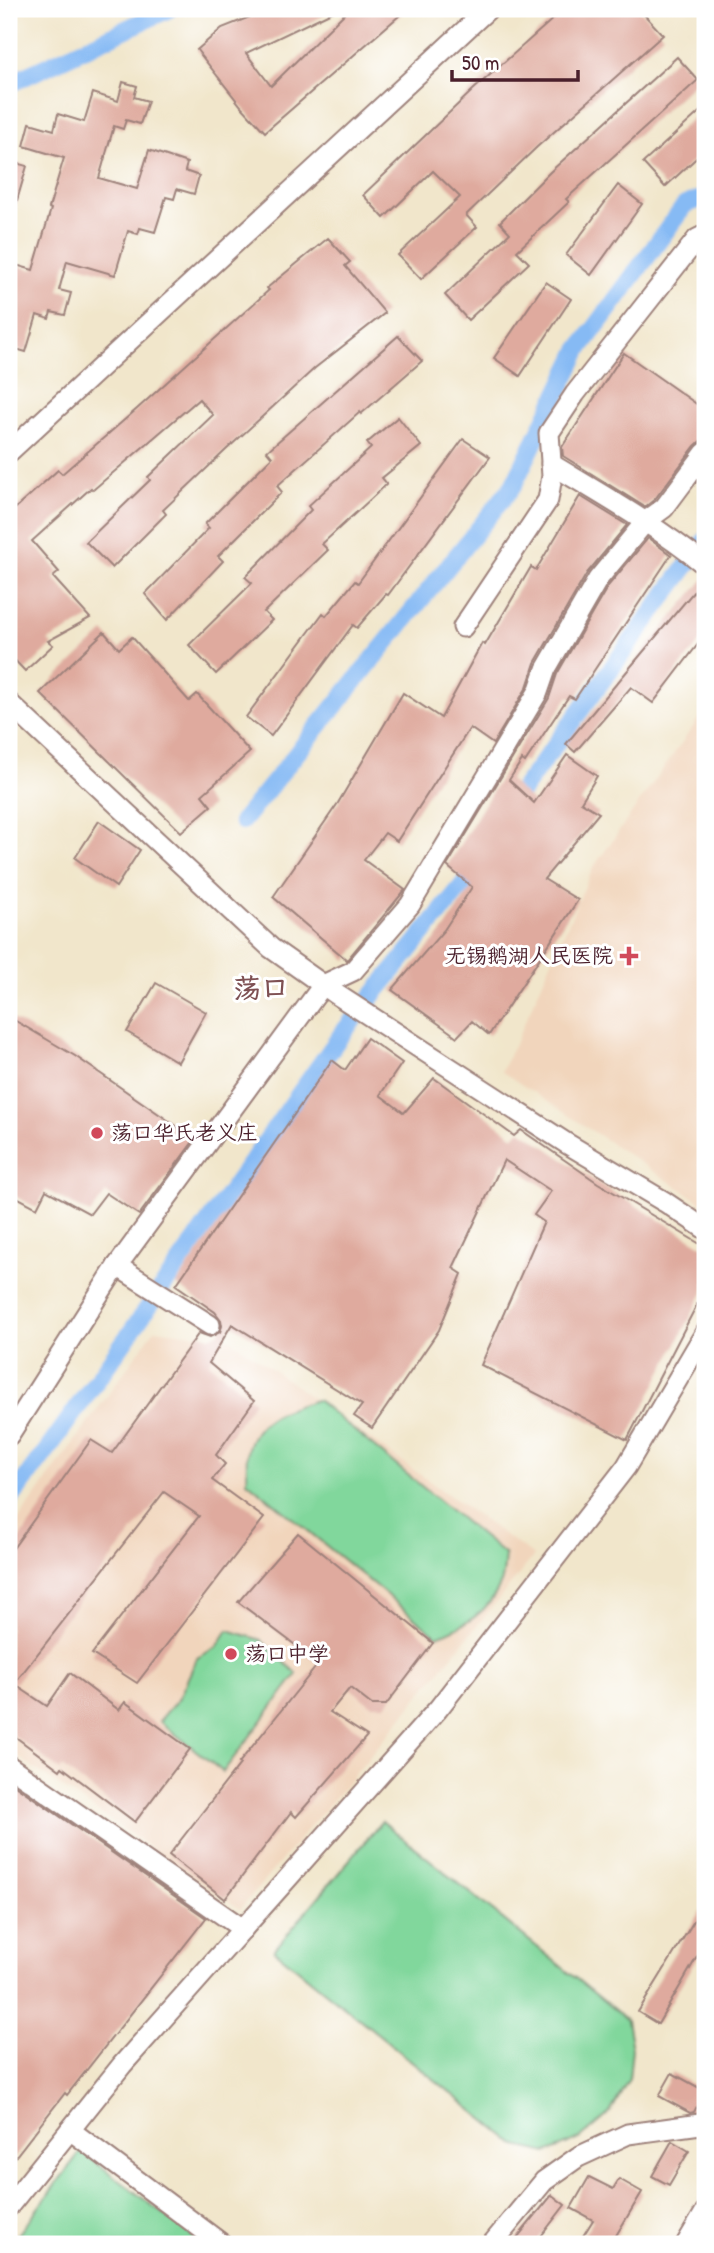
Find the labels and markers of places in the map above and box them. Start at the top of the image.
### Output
place label: 无锡鹅湖人民医院 [445,941,613,970]
marker: 无锡鹅湖人民医院 [619,946,639,966]
place label: 荡口华氏老义庄 [111,1118,258,1147]
marker: 荡口华氏老义庄 [89,1125,105,1141]
place label: 荡口中学 [245,1639,329,1668]
marker: 荡口中学 [223,1646,239,1662]

